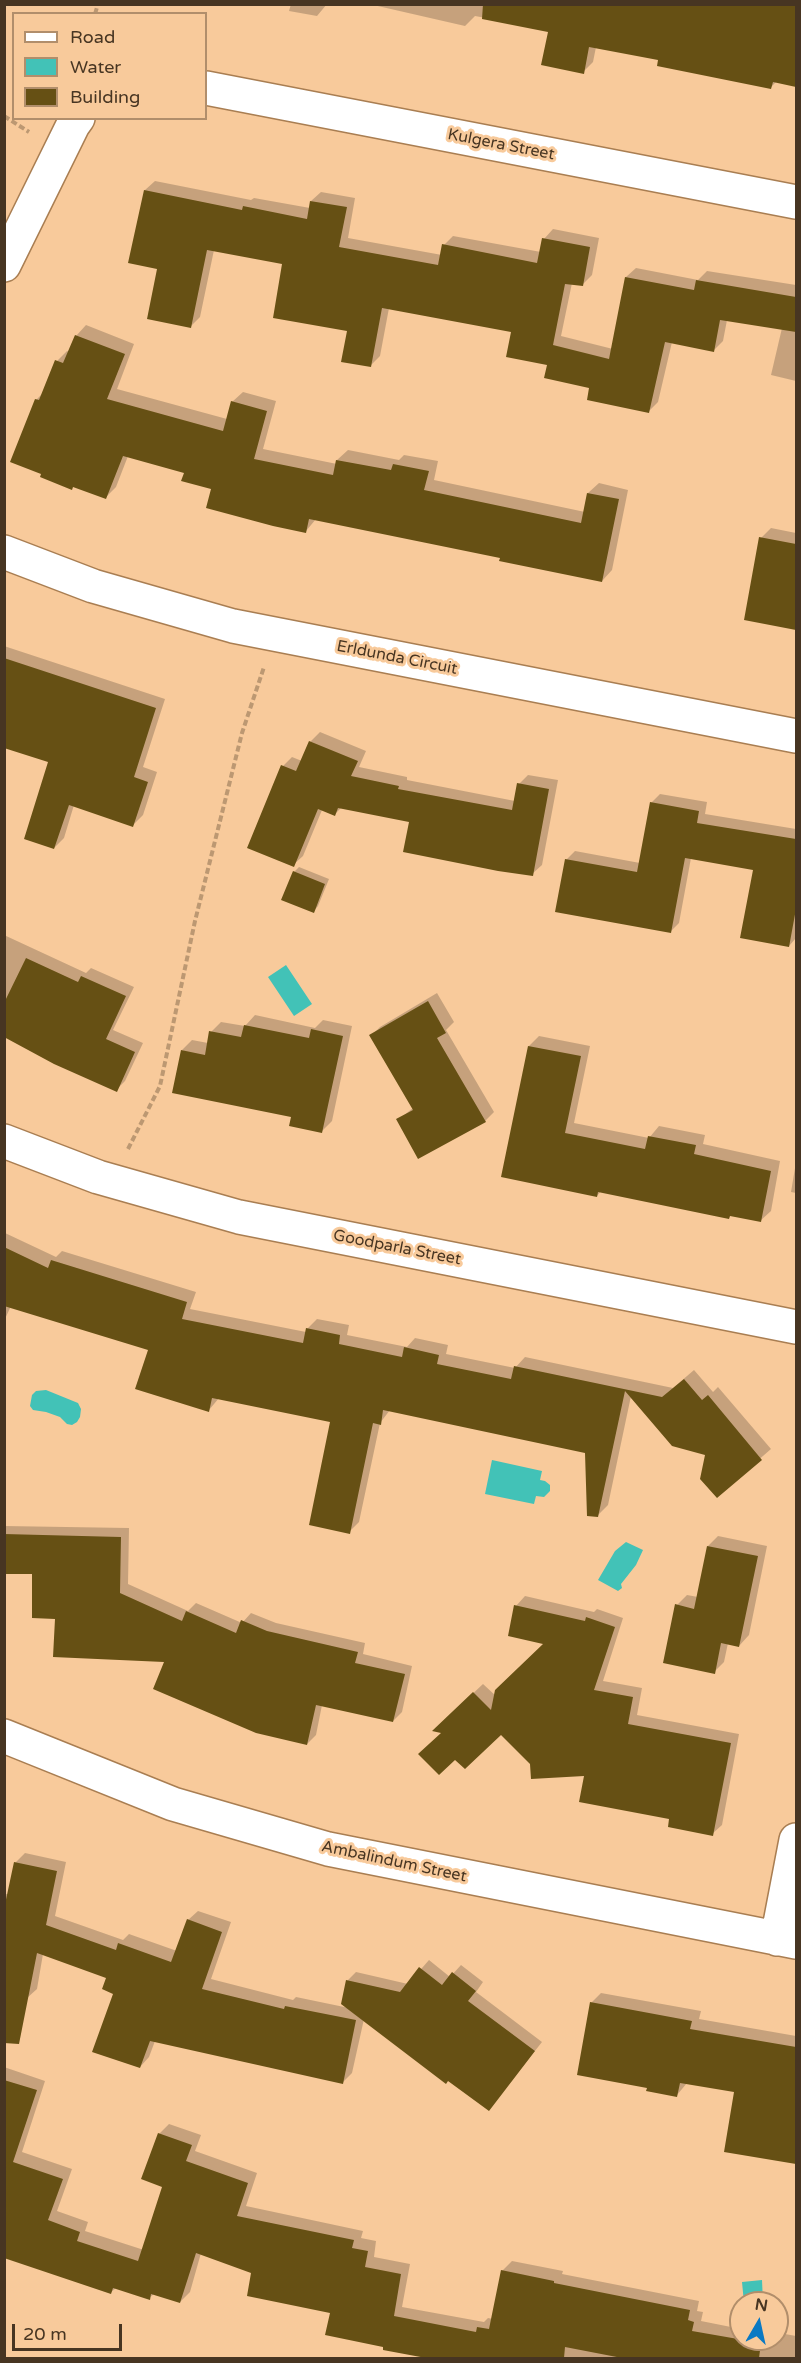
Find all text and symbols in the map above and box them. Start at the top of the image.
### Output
legend [12,12,207,120]
text: Road [70,26,115,48]
text: Water [70,56,121,78]
text: Building [70,86,140,108]
street label: Kulgera Street [446,125,556,165]
street label: Erldunda Circuit [335,637,459,679]
street label: Goodparla Street [331,1226,463,1270]
street label: Ambalindum Street [320,1837,468,1887]
north arrow [729,2291,789,2351]
text: N [754,2294,769,2316]
scale bar [15,2312,124,2350]
text: 20 m [23,2323,67,2345]

